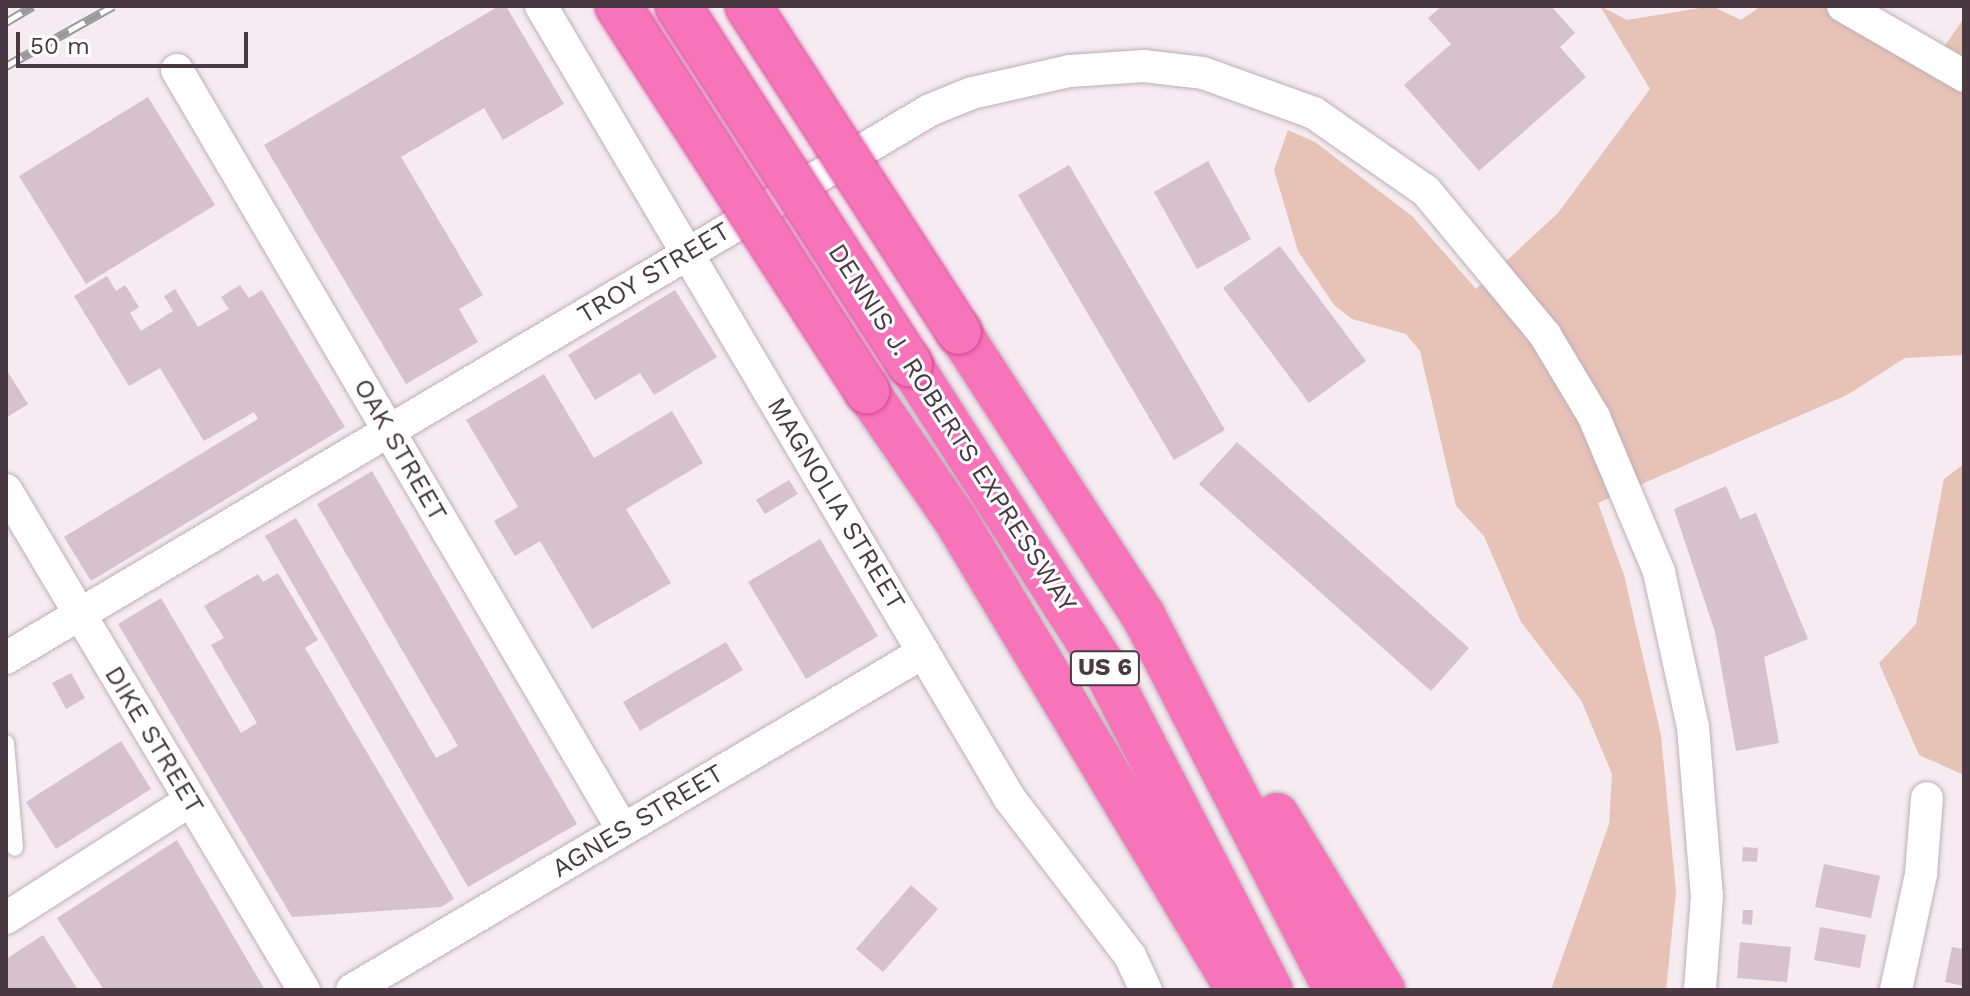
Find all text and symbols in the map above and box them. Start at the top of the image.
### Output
scale bar [20,16,252,66]
text: 50 m [30,32,90,60]
street label: TROY STREET [572,215,736,331]
street label: DENNIS J. ROBERTS EXPRESSWAY [821,238,1083,618]
street label: OAK STREET [347,373,453,527]
street label: MAGNOLIA STREET [760,392,912,616]
road number: US 6 [1069,648,1141,688]
street label: DIKE STREET [98,661,210,819]
street label: AGNES STREET [547,758,729,884]

